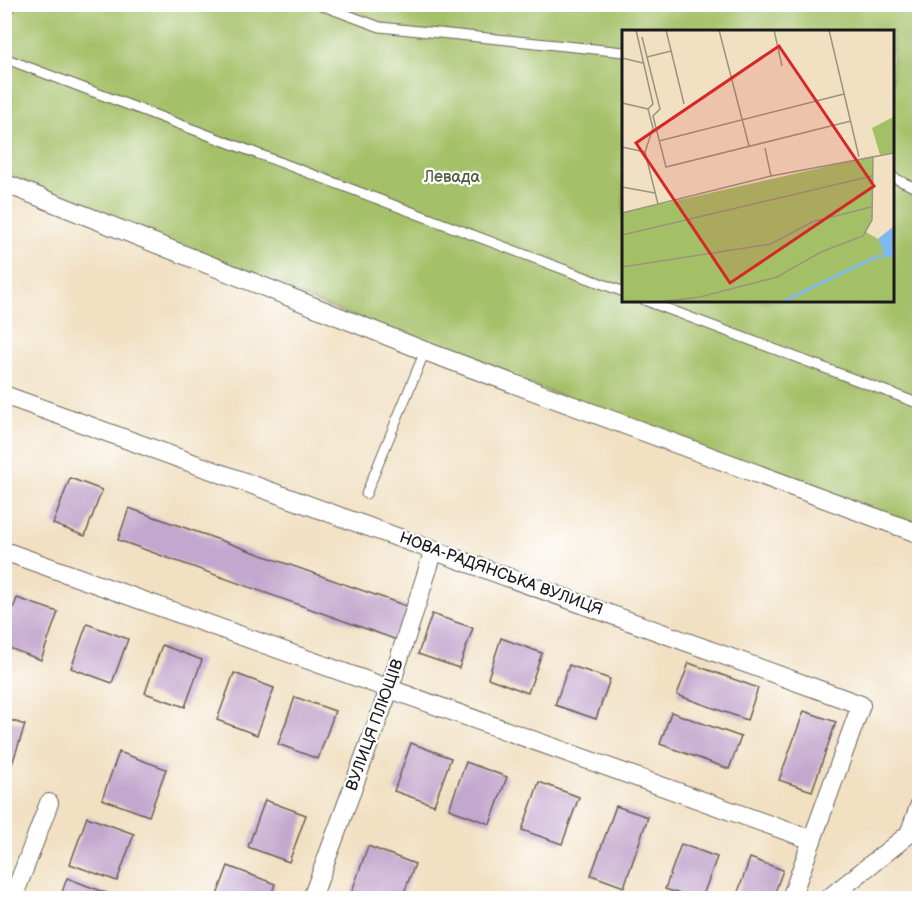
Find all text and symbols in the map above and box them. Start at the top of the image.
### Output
inset map [622,30,894,302]
park label: Левада [423,168,481,187]
street label: НОВА-РАДЯНСЬКА ВУЛИЦЯ [397,528,605,620]
street label: ВУЛИЦЯ ПЛЮЩІВ [342,657,408,793]

